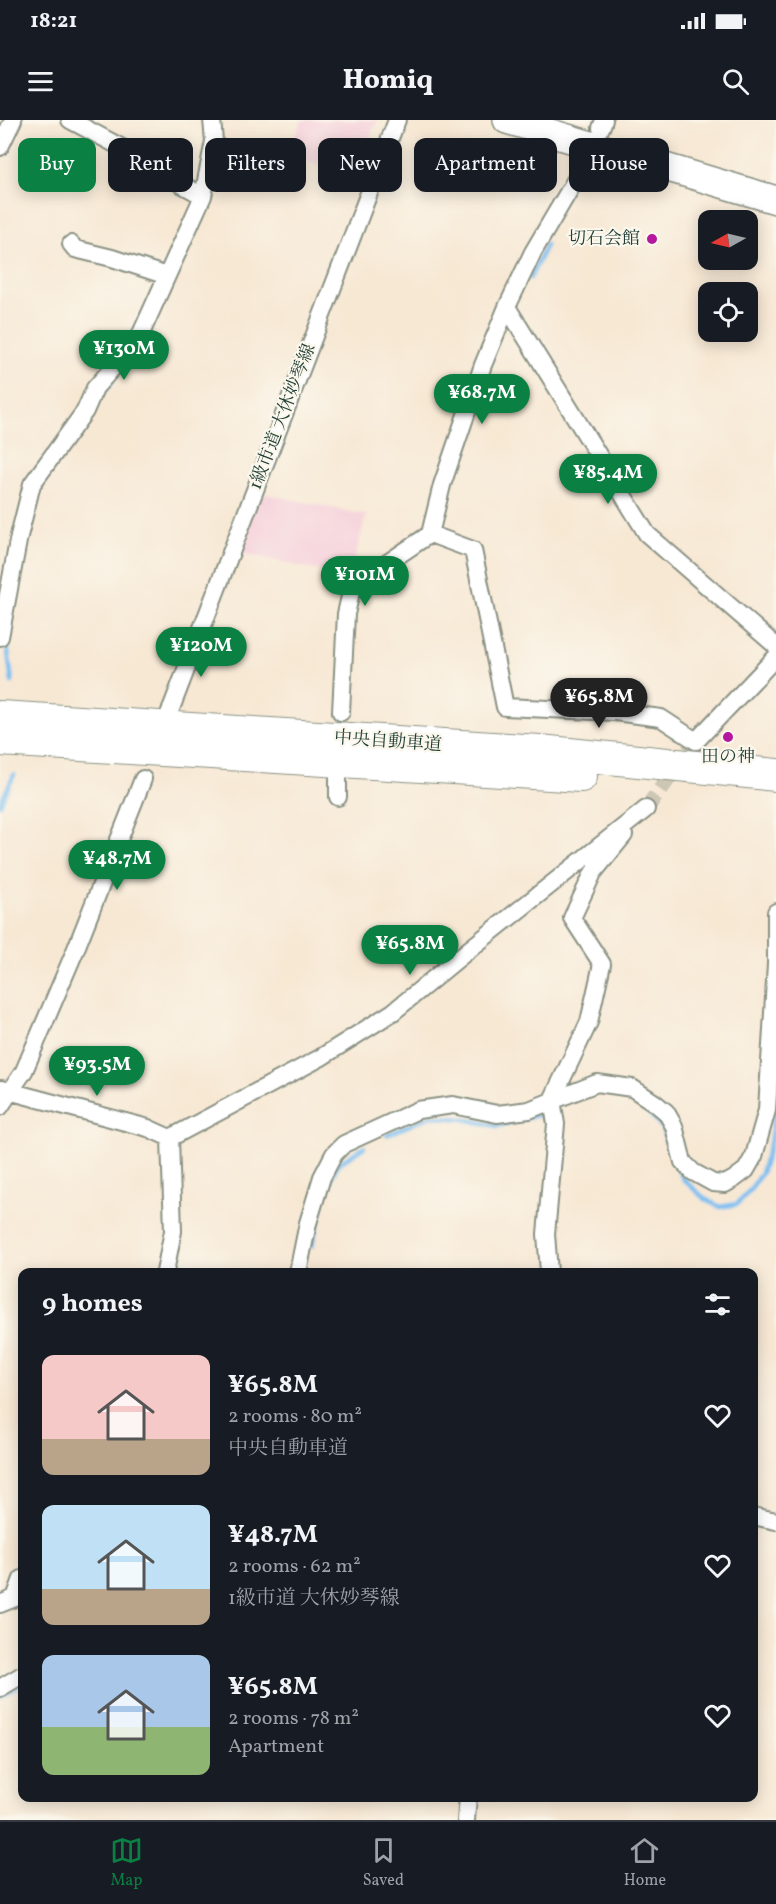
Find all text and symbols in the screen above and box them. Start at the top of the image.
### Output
text: 18:21 [30,6,77,37]
text: Homiq [343,62,433,100]
icon: menu [24,65,57,98]
icon: search [719,65,752,98]
chip: Buy [18,138,96,192]
chip: Rent [108,138,193,192]
chip: Filters [205,138,306,192]
chip: New [318,138,402,192]
chip: Apartment [414,138,557,192]
chip: House [569,138,669,192]
north arrow [698,210,758,270]
map controls [698,210,758,342]
place label: 切石会館 [568,227,640,252]
marker: 切石会館 [645,232,659,246]
button: locate [698,282,758,342]
pin: ¥130M [82,330,166,381]
text: ¥130M [93,335,155,363]
street label: 1級市道 大休妙琴線 [244,340,322,494]
pin: ¥68.7M [433,374,531,425]
text: ¥68.7M [448,379,516,407]
pin: ¥85.4M [559,454,657,505]
text: ¥85.4M [573,459,643,487]
pin: ¥101M [323,556,407,607]
text: ¥101M [335,561,395,589]
pin: ¥120M [159,627,243,678]
text: ¥120M [170,632,232,660]
pin: ¥65.8M [550,678,648,729]
text: ¥65.8M [564,683,634,711]
street label: 中央自動車道 [333,726,443,758]
marker: 田の神 [721,730,735,744]
place label: 田の神 [701,745,755,770]
pin: ¥48.7M [68,840,166,891]
text: ¥48.7M [82,845,152,873]
pin: ¥65.8M [361,925,459,976]
text: ¥65.8M [375,930,445,958]
pin: ¥93.5M [48,1046,146,1097]
text: ¥93.5M [63,1051,131,1079]
text: 9 homes [42,1286,143,1322]
icon: filters [701,1288,734,1321]
text: ¥65.8M [228,1367,318,1403]
icon: home [90,1379,162,1451]
icon: heart [701,1399,734,1432]
text: 2 rooms · 80 m² [228,1403,362,1431]
text: 中央自動車道 [228,1435,348,1463]
text: ¥48.7M [228,1517,318,1553]
icon: home [90,1529,162,1601]
icon: heart [701,1549,734,1582]
text: 2 rooms · 62 m² [228,1553,361,1581]
text: 1級市道 大休妙琴線 [228,1585,400,1613]
text: ¥65.8M [228,1669,318,1705]
icon: home [90,1679,162,1751]
icon: heart [701,1699,734,1732]
text: 2 rooms · 78 m² [228,1705,359,1733]
text: Apartment [228,1733,324,1761]
tab: Map [110,1834,143,1892]
tab: Saved [363,1834,404,1892]
tab: Home [624,1834,666,1892]

